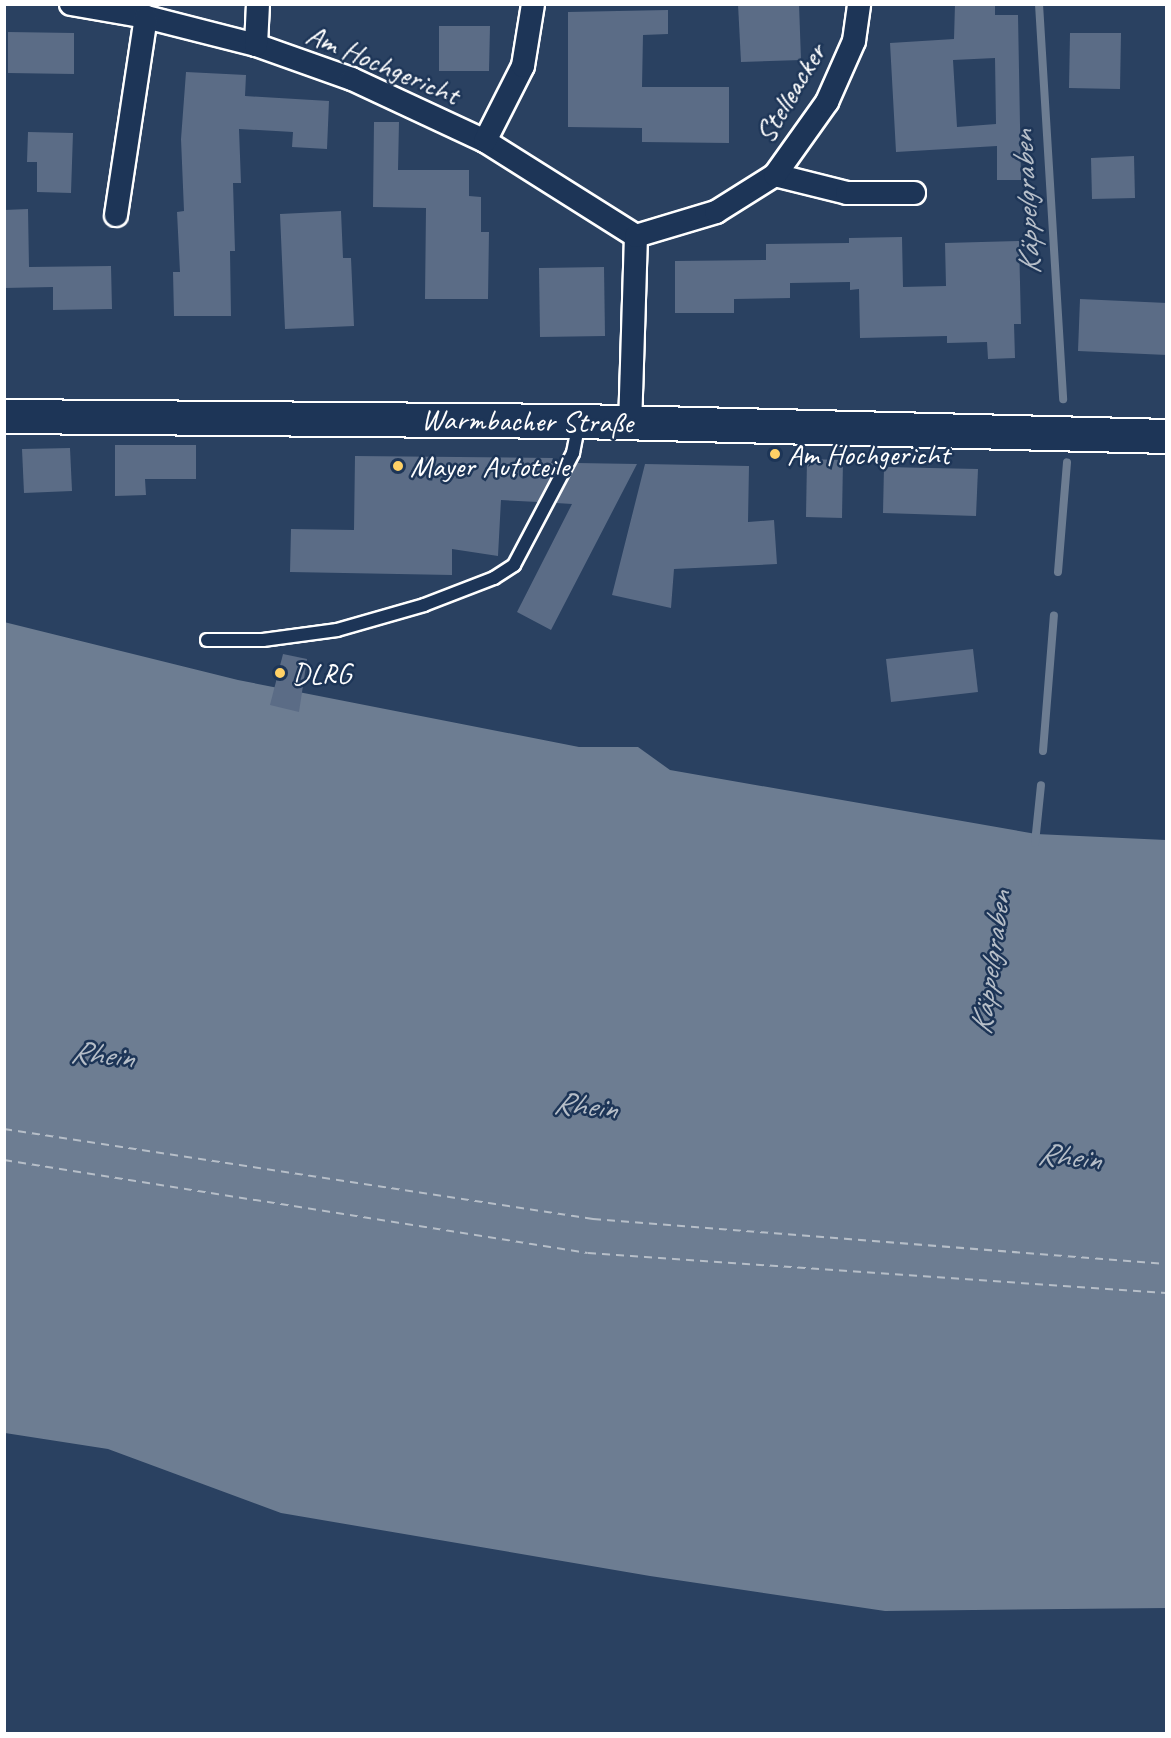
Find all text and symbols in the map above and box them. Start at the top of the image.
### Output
street label: Am Hochgericht [302,16,464,112]
street label: Stelleacker [746,37,834,149]
water label: Käppelgraben [1004,130,1050,276]
street label: Warmbacher Straße [421,401,633,441]
place label: Am Hochgericht [787,436,949,472]
marker: Am Hochgericht [768,447,782,461]
place label: Mayer Autoteile [410,448,569,484]
marker: Mayer Autoteile [391,459,405,473]
place label: DLRG [292,655,351,691]
marker: DLRG [273,666,287,680]
water label: Käppelgraben [962,889,1020,1037]
water label: Rhein [69,1033,135,1077]
water label: Rhein [552,1084,618,1128]
water label: Rhein [1036,1135,1102,1179]

